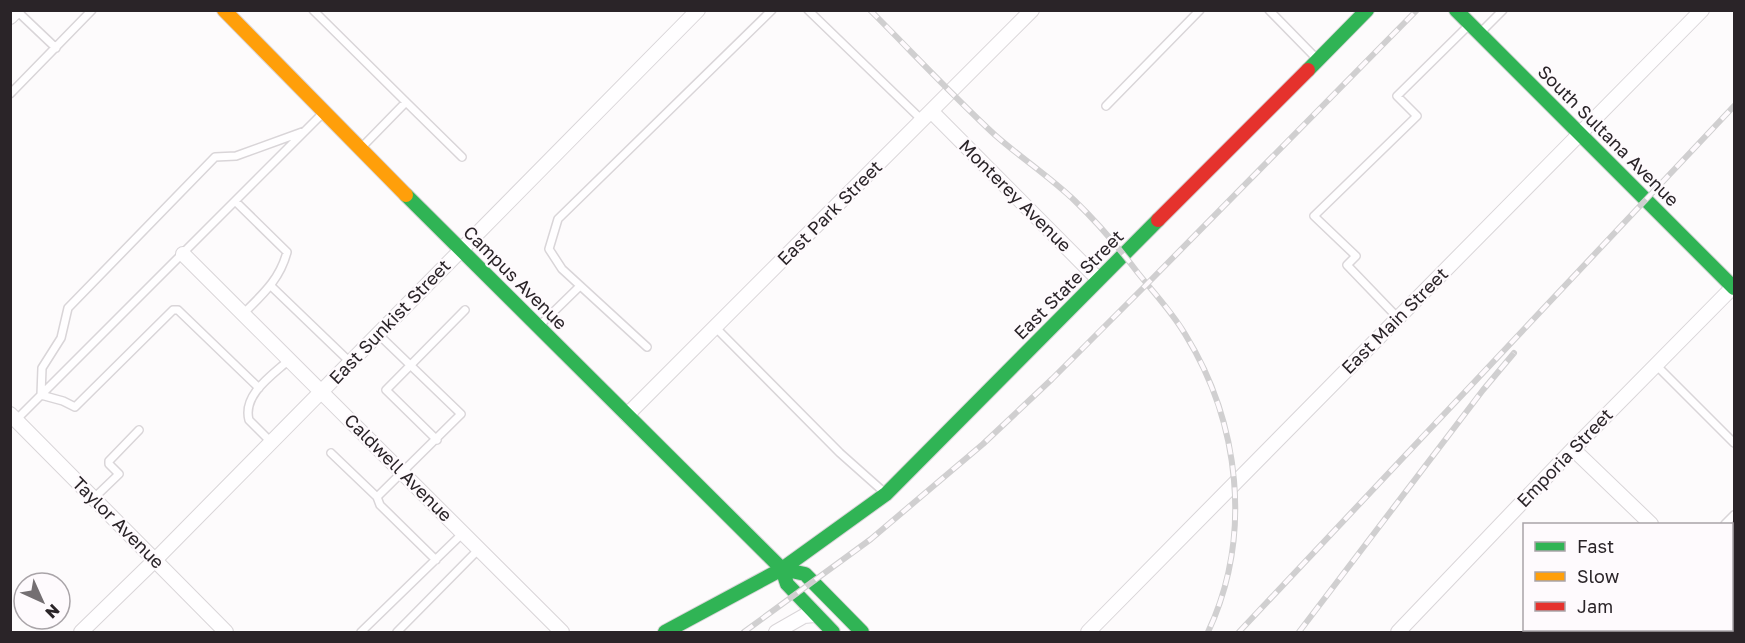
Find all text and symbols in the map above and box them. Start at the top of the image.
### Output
street label: South Sultana Avenue [1534,60,1684,210]
street label: Monterey Avenue [955,135,1076,256]
street label: East Park Street [772,155,886,269]
street label: Campus Avenue [459,221,572,334]
street label: East State Street [1009,225,1128,344]
street label: East Sunkist Street [324,254,455,388]
street label: East Main Street [1336,262,1452,378]
street label: Emporia Street [1512,403,1617,511]
street label: Caldwell Avenue [340,409,457,526]
street label: Taylor Avenue [68,472,169,573]
legend [1523,523,1733,631]
text: Fast [1577,535,1614,557]
text: Slow [1577,565,1620,587]
north arrow [12,571,72,631]
text: Jam [1577,595,1613,617]
text: N [41,600,64,623]

